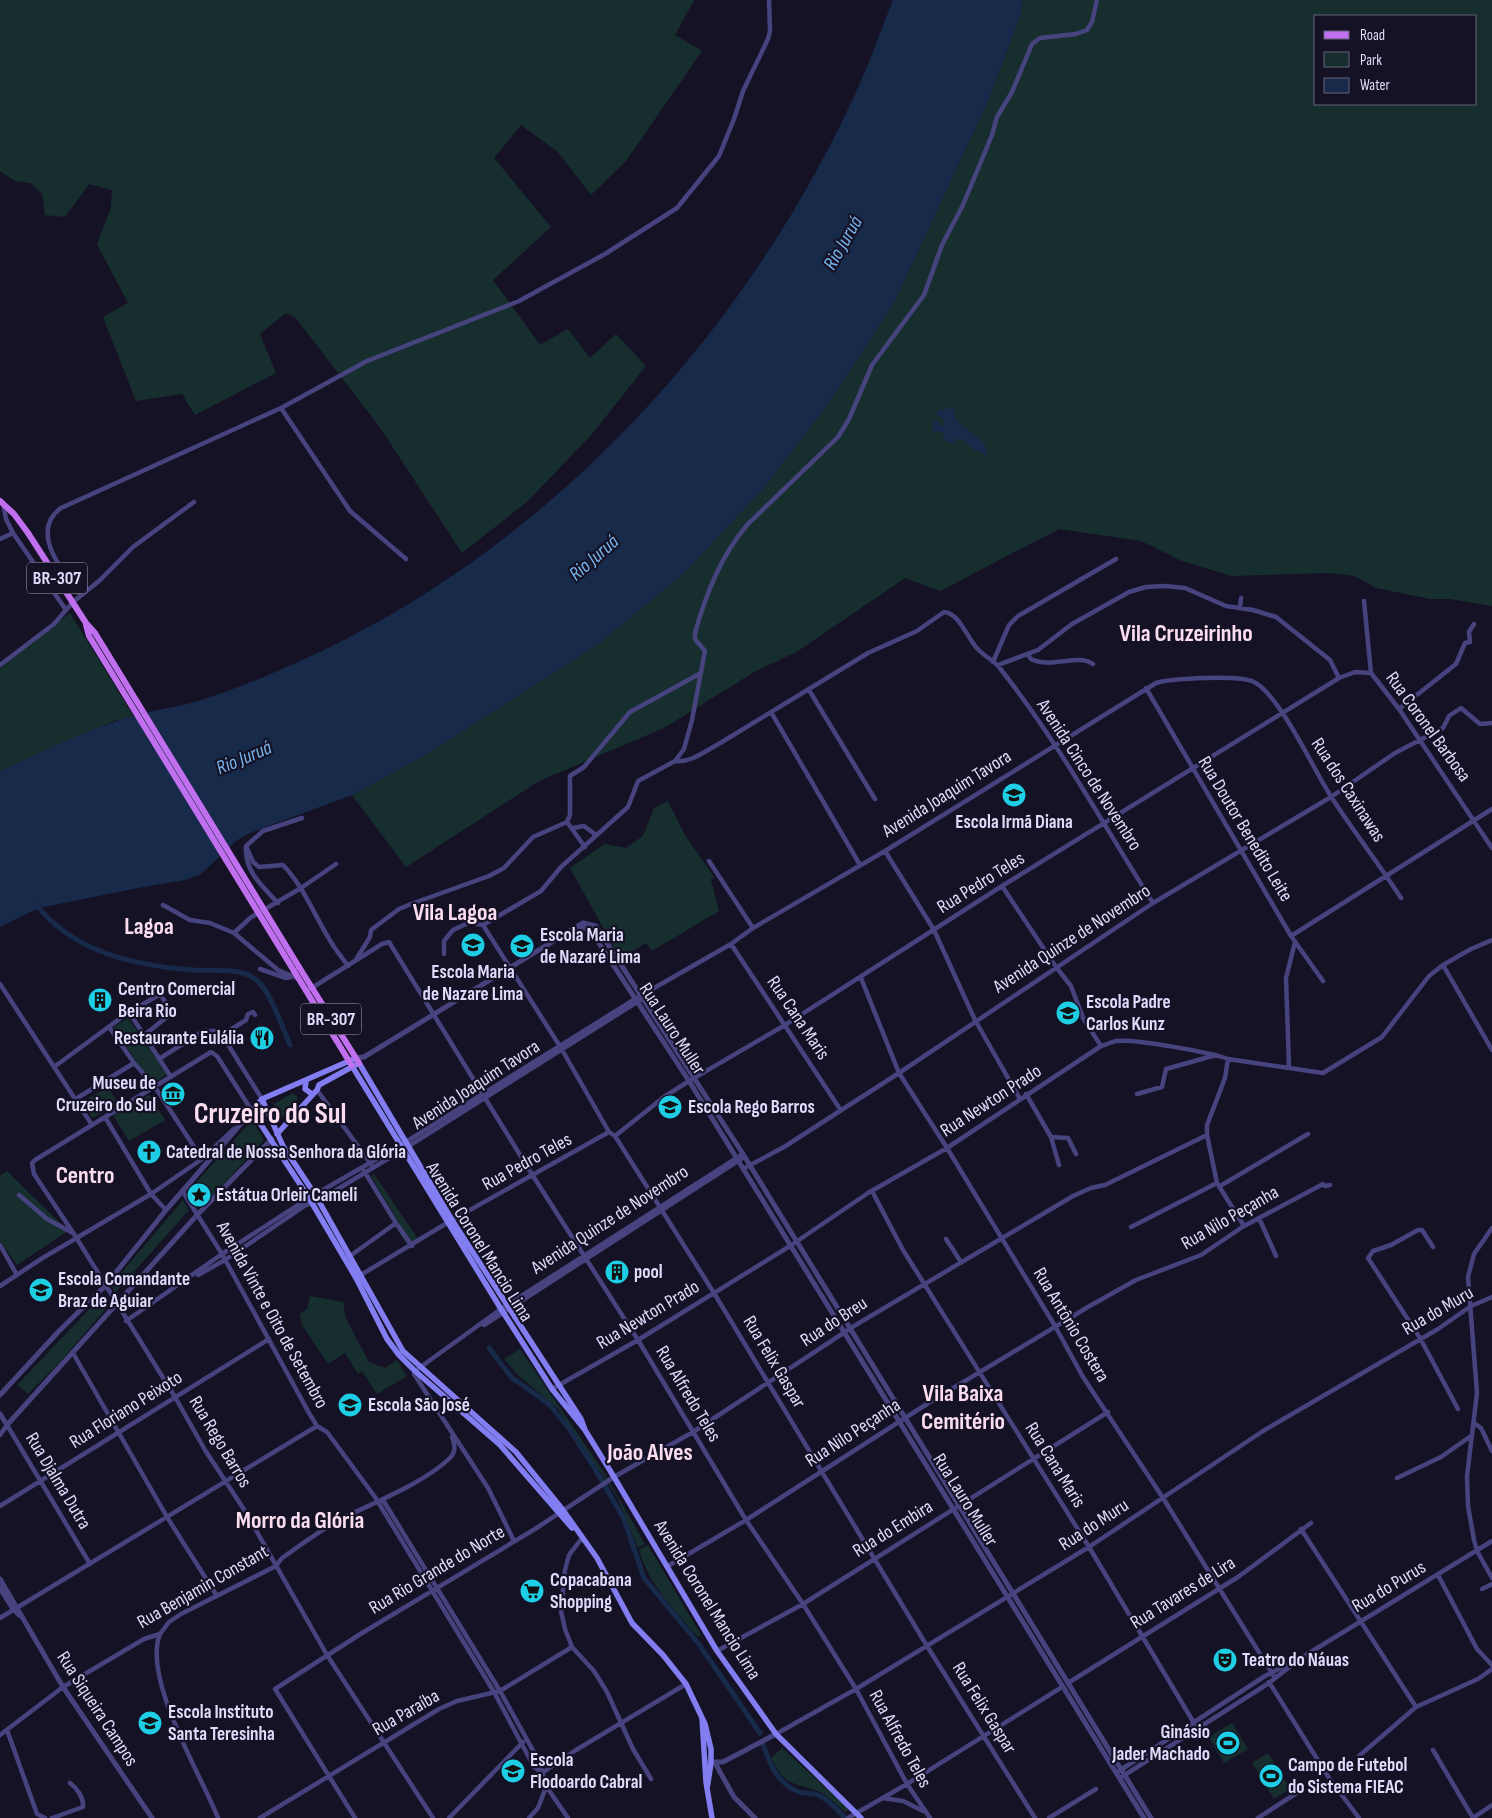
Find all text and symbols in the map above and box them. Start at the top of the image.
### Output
legend [1314,15,1477,105]
text: Road [1360,26,1385,45]
text: Park [1360,51,1382,70]
text: Water [1360,76,1391,95]
water label: Rio Juruá [818,212,868,274]
water label: Rio Juruá [564,530,624,586]
road number: BR-307 [27,562,87,594]
district label: Vila Cruzeirinho [1119,619,1253,648]
street label: Rua Coronel Barbosa [1380,667,1476,787]
street label: Avenida Cinco de Novembro [1031,694,1147,855]
street label: Rua dos Caxinawas [1306,734,1390,847]
water label: Rio Juruá [213,736,275,780]
street label: Avenida Joaquim Tavora [877,745,1016,843]
street label: Rua Doutor Benedito Leite [1193,752,1297,906]
school or university icon: Escola Irmã Diana [1001,782,1027,808]
place label: Escola Irmã Diana [955,811,1073,834]
street label: Rua Pedro Teles [933,847,1029,919]
street label: Avenida Quinze de Novembro [988,880,1155,999]
district label: Vila Lagoa [413,898,497,927]
district label: Lagoa [124,912,174,941]
place label: Escola Maria de Nazaré Lima [540,924,641,969]
school or university icon: Escola Maria de Nazare Lima [460,932,486,958]
school or university icon: Escola Maria de Nazaré Lima [509,933,535,959]
place label: Escola Maria de Nazare Lima [423,961,523,1006]
street label: Rua Cana Maris [762,972,835,1064]
place label: Centro Comercial Beira Rio [118,978,235,1023]
street label: Rua Lauro Muller [634,979,710,1080]
building icon: Centro Comercial Beira Rio [87,987,113,1013]
place label: Escola Padre Carlos Kunz [1086,991,1171,1036]
school or university icon: Escola Padre Carlos Kunz [1055,1000,1081,1026]
road number: BR-307 [301,1004,361,1034]
restaurant icon: Restaurante Eulália [249,1025,275,1051]
place label: Restaurante Eulália [114,1027,244,1050]
street label: Avenida Joaquim Tavora [407,1035,544,1135]
street label: Rua Newton Prado [936,1060,1046,1142]
place label: Museu de Cruzeiro do Sul [56,1072,156,1117]
museum icon: Museu de Cruzeiro do Sul [160,1081,186,1107]
school or university icon: Escola Rego Barros [657,1094,683,1120]
place label: Escola Rego Barros [688,1096,815,1119]
district label: Cruzeiro do Sul [194,1097,346,1132]
street label: Rua Pedro Teles [478,1128,576,1196]
church icon: Catedral de Nossa Senhora da Glória [136,1139,162,1165]
place label: Catedral de Nossa Senhora da Glória [166,1141,406,1164]
street label: Avenida Coronel Mancio Lima [420,1157,537,1326]
district label: Centro [56,1161,114,1190]
street label: Avenida Quinze de Novembro [526,1161,693,1280]
street label: Rua Nilo Peçanha [1177,1181,1283,1255]
place icon: Estátua Orleir Cameli [186,1182,212,1208]
place label: Estátua Orleir Cameli [216,1184,357,1207]
street label: Avenida Vinte e Oito de Setembro [211,1217,333,1412]
building icon: pool [604,1259,630,1285]
place label: pool [634,1261,663,1284]
street label: Rua Antônio Costera [1028,1264,1114,1386]
place label: Escola Comandante Braz de Aguiar [58,1268,190,1313]
street label: Rua Newton Prado [592,1275,704,1355]
school or university icon: Escola Comandante Braz de Aguiar [28,1277,54,1303]
street label: Rua do Muru [1398,1281,1478,1341]
street label: Rua do Breu [796,1292,872,1352]
street label: Rua Felix Gaspar [738,1312,811,1413]
street label: Rua Alfredo Teles [650,1342,726,1446]
street label: Rua Floriano Peixoto [65,1366,187,1454]
district label: Vila Baixa Cemitério [921,1379,1005,1436]
street label: Rua Rego Barros [184,1392,256,1492]
school or university icon: Escola São José [337,1392,363,1418]
place label: Escola São José [368,1394,470,1417]
street label: Rua Nilo Peçanha [801,1394,905,1472]
street label: Rua Cana Maris [1020,1418,1090,1512]
street label: Rua Djalma Dutra [20,1428,96,1534]
district label: João Alves [606,1438,693,1467]
street label: Rua Lauro Muller [927,1449,1003,1551]
street label: Rua do Muru [1055,1494,1133,1556]
street label: Rua do Embira [849,1495,937,1563]
district label: Morro da Glória [236,1506,364,1535]
street label: Avenida Coronel Mancio Lima [648,1515,765,1684]
street label: Rua Rio Grande do Norte [365,1520,509,1620]
street label: Rua Benjamin Constant [133,1540,273,1634]
street label: Rua Tavares de Lira [1126,1552,1240,1634]
street label: Rua do Purus [1348,1556,1430,1618]
place label: Copacabana Shopping [550,1569,632,1614]
supermarket icon: Copacabana Shopping [519,1578,545,1604]
street label: Rua Siqueira Campos [51,1647,143,1771]
theatre icon: Teatro do Náuas [1212,1647,1238,1673]
place label: Teatro do Náuas [1242,1649,1349,1672]
street label: Rua Felix Gaspar [947,1658,1021,1758]
street label: Rua Paraíba [368,1685,444,1741]
street label: Rua Alfredo Teles [864,1686,936,1792]
place label: Escola Instituto Santa Teresinha [168,1701,275,1746]
school or university icon: Escola Instituto Santa Teresinha [137,1710,163,1736]
place label: Ginásio Jader Machado [1111,1721,1210,1766]
sports icon: Ginásio Jader Machado [1215,1730,1241,1756]
place label: Escola Flodoardo Cabral [530,1749,642,1794]
place label: Campo de Futebol do Sistema FIEAC [1288,1754,1407,1799]
school or university icon: Escola Flodoardo Cabral [500,1758,526,1784]
sports icon: Campo de Futebol do Sistema FIEAC [1258,1763,1284,1789]

